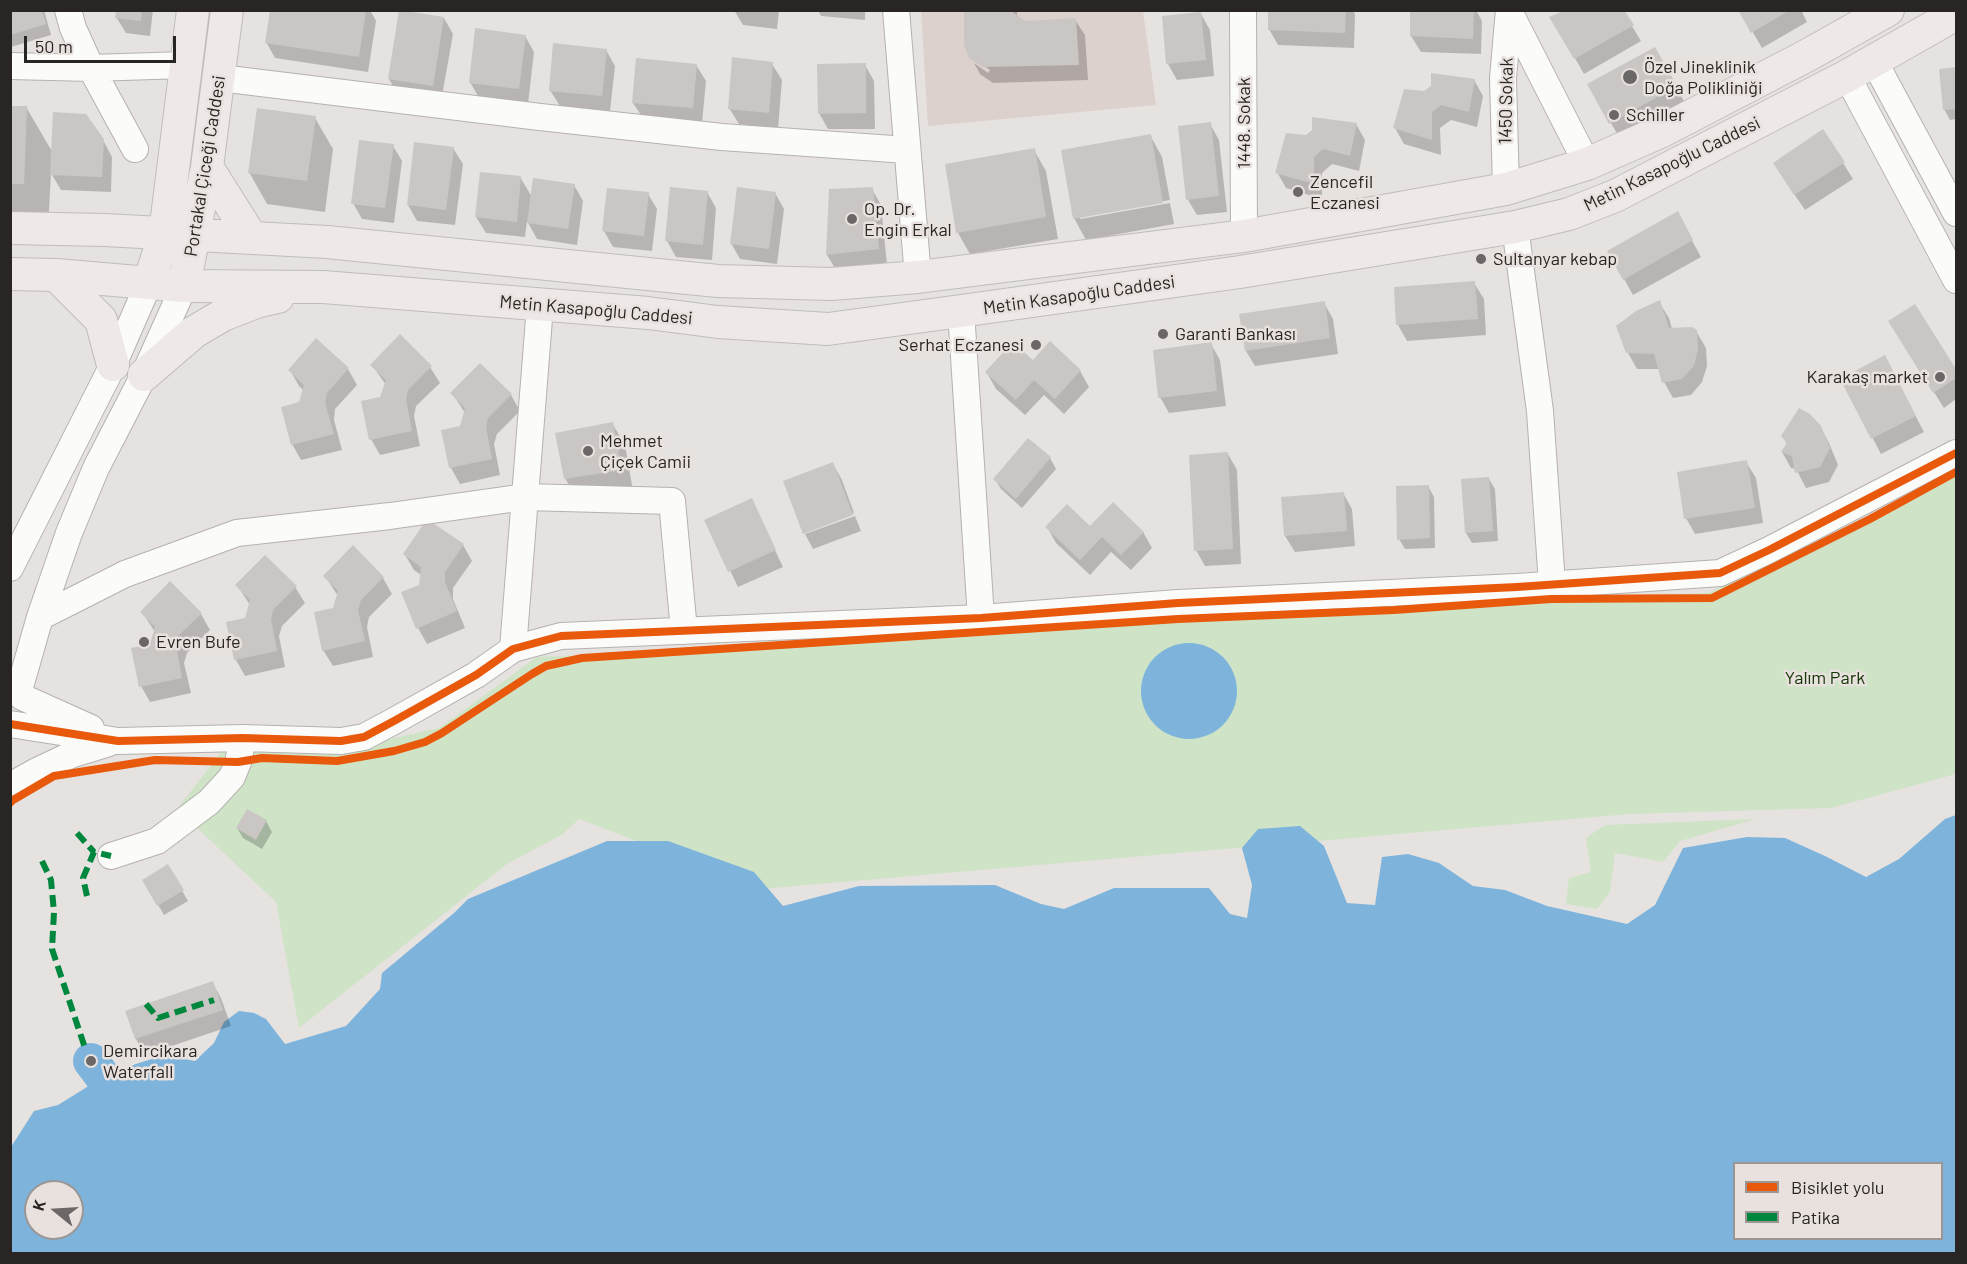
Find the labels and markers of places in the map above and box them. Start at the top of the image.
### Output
place label: Özel Jineklinik Doğa Polikliniği [1644,56,1762,98]
marker: Özel Jineklinik Doğa Polikliniği [1621,68,1639,86]
place label: Schiller [1626,104,1685,126]
marker: Schiller [1607,108,1621,122]
place label: Zencefil Eczanesi [1310,171,1380,213]
marker: Zencefil Eczanesi [1291,185,1305,199]
place label: Op. Dr. Engin Erkal [864,198,952,240]
marker: Op. Dr. Engin Erkal [845,212,859,226]
place label: Sultanyar kebap [1493,248,1617,270]
marker: Sultanyar kebap [1474,252,1488,266]
place label: Garanti Bankası [1175,323,1296,345]
marker: Garanti Bankası [1156,327,1170,341]
place label: Serhat Eczanesi [899,334,1024,356]
marker: Serhat Eczanesi [1029,338,1043,352]
place label: Karakaş market [1806,366,1928,388]
marker: Karakaş market [1933,370,1947,384]
place label: Mehmet Çiçek Camii [600,430,691,472]
marker: Mehmet Çiçek Camii [581,444,595,458]
place label: Evren Bufe [156,631,241,653]
marker: Evren Bufe [137,635,151,649]
place label: Demircikara Waterfall [103,1040,197,1082]
marker: Demircikara Waterfall [84,1054,98,1068]

